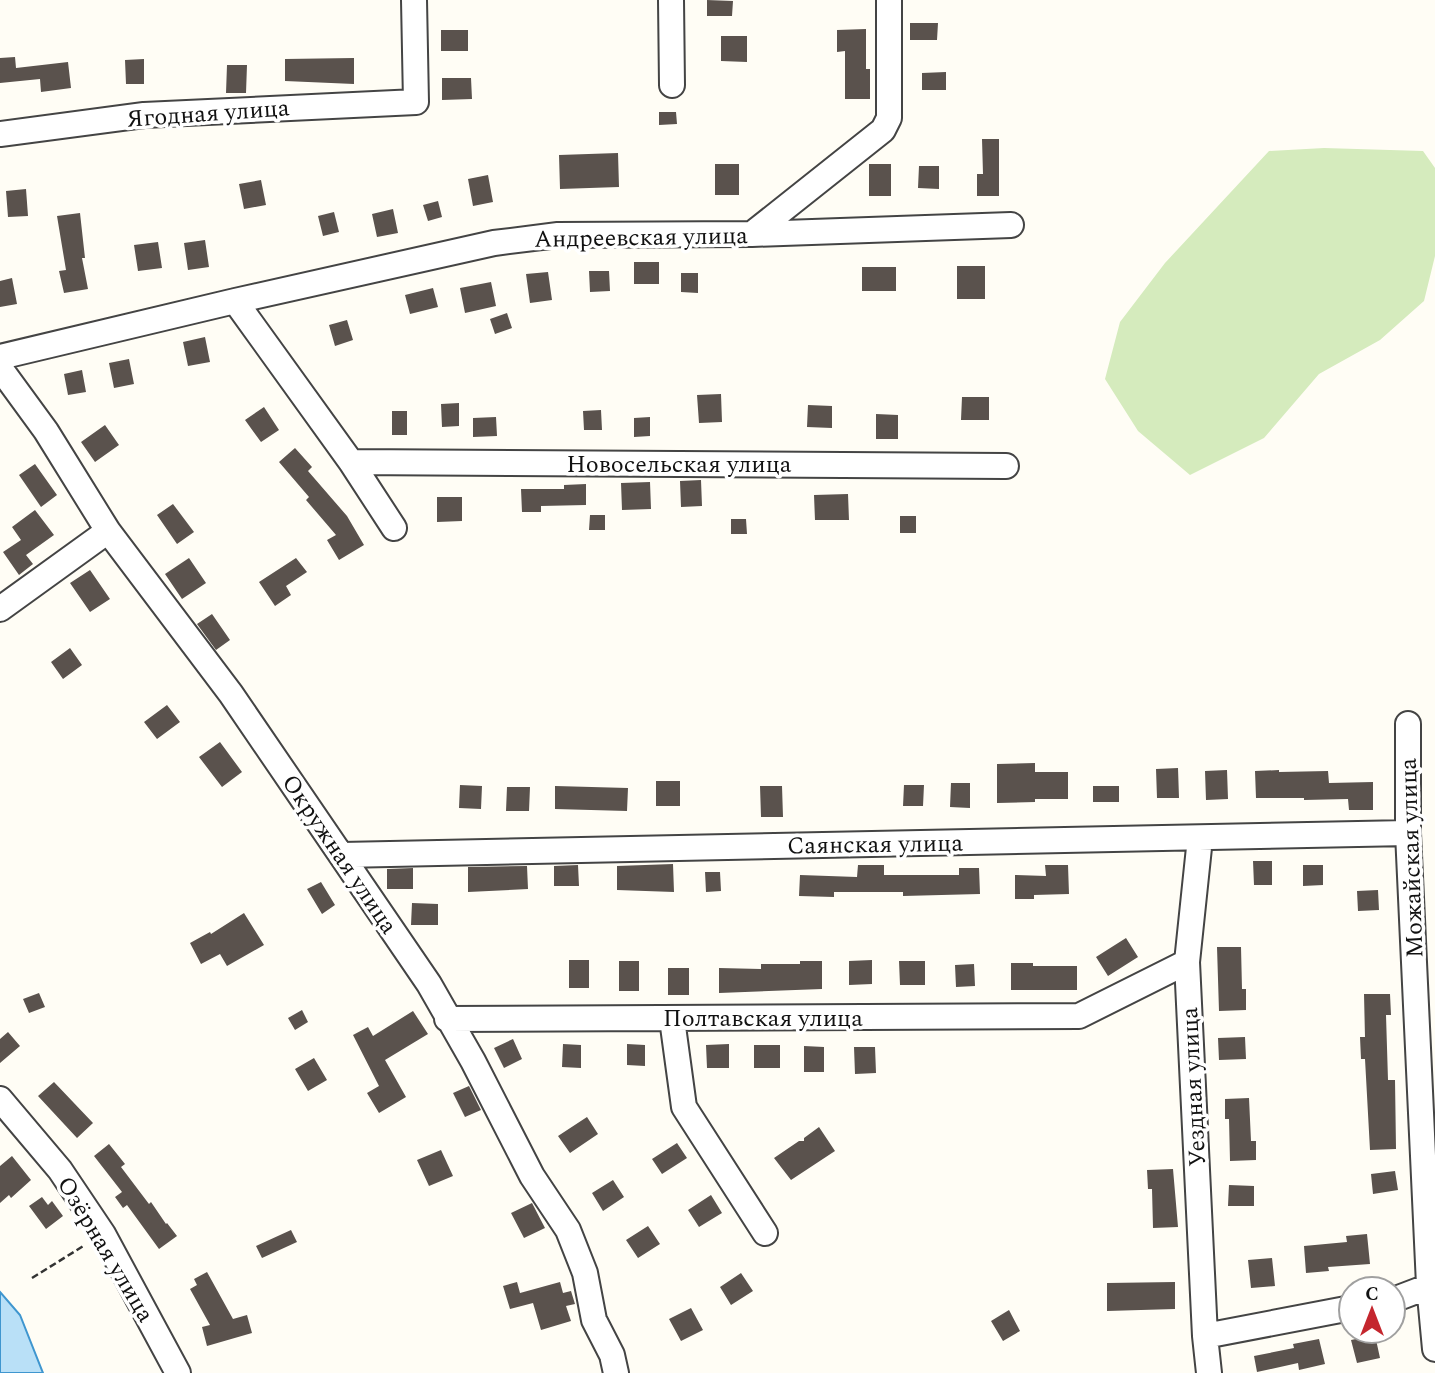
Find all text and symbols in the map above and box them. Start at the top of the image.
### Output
street label: Ягодная улица [126,90,291,138]
street label: Андреевская улица [534,218,748,258]
street label: Новосельская улица [566,447,792,483]
street label: Можайская улица [1391,757,1433,959]
street label: Окружная улица [272,767,406,942]
street label: Саянская улица [787,825,964,865]
street label: Полтавская улица [663,1001,863,1037]
street label: Уездная улица [1172,1006,1216,1168]
street label: Озёрная улица [47,1170,163,1330]
north arrow [1337,1275,1407,1345]
text: С [1365,1280,1379,1309]

